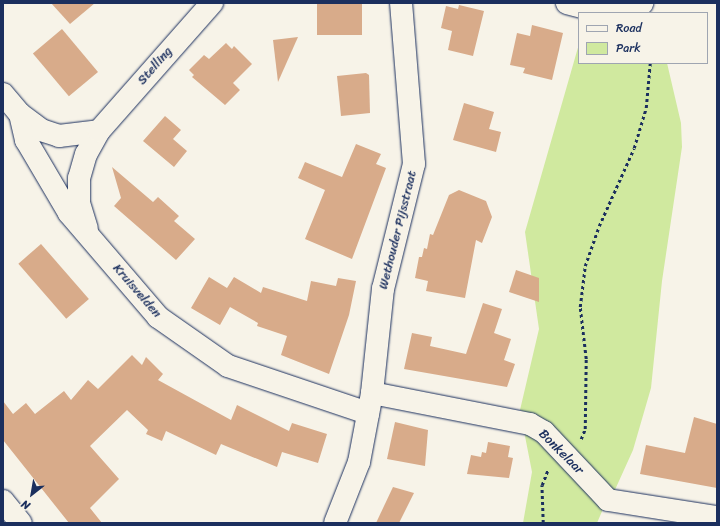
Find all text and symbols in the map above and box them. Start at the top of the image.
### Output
legend [578,12,708,64]
text: Road [616,17,642,39]
text: Park [616,37,641,59]
street label: Stelling [134,44,176,88]
street label: Wethouder Pijsstraat [376,169,420,291]
street label: Kruisvelden [109,261,165,321]
street label: Bonkelaar [535,426,587,478]
north arrow [12,474,52,514]
text: N [17,495,34,515]

